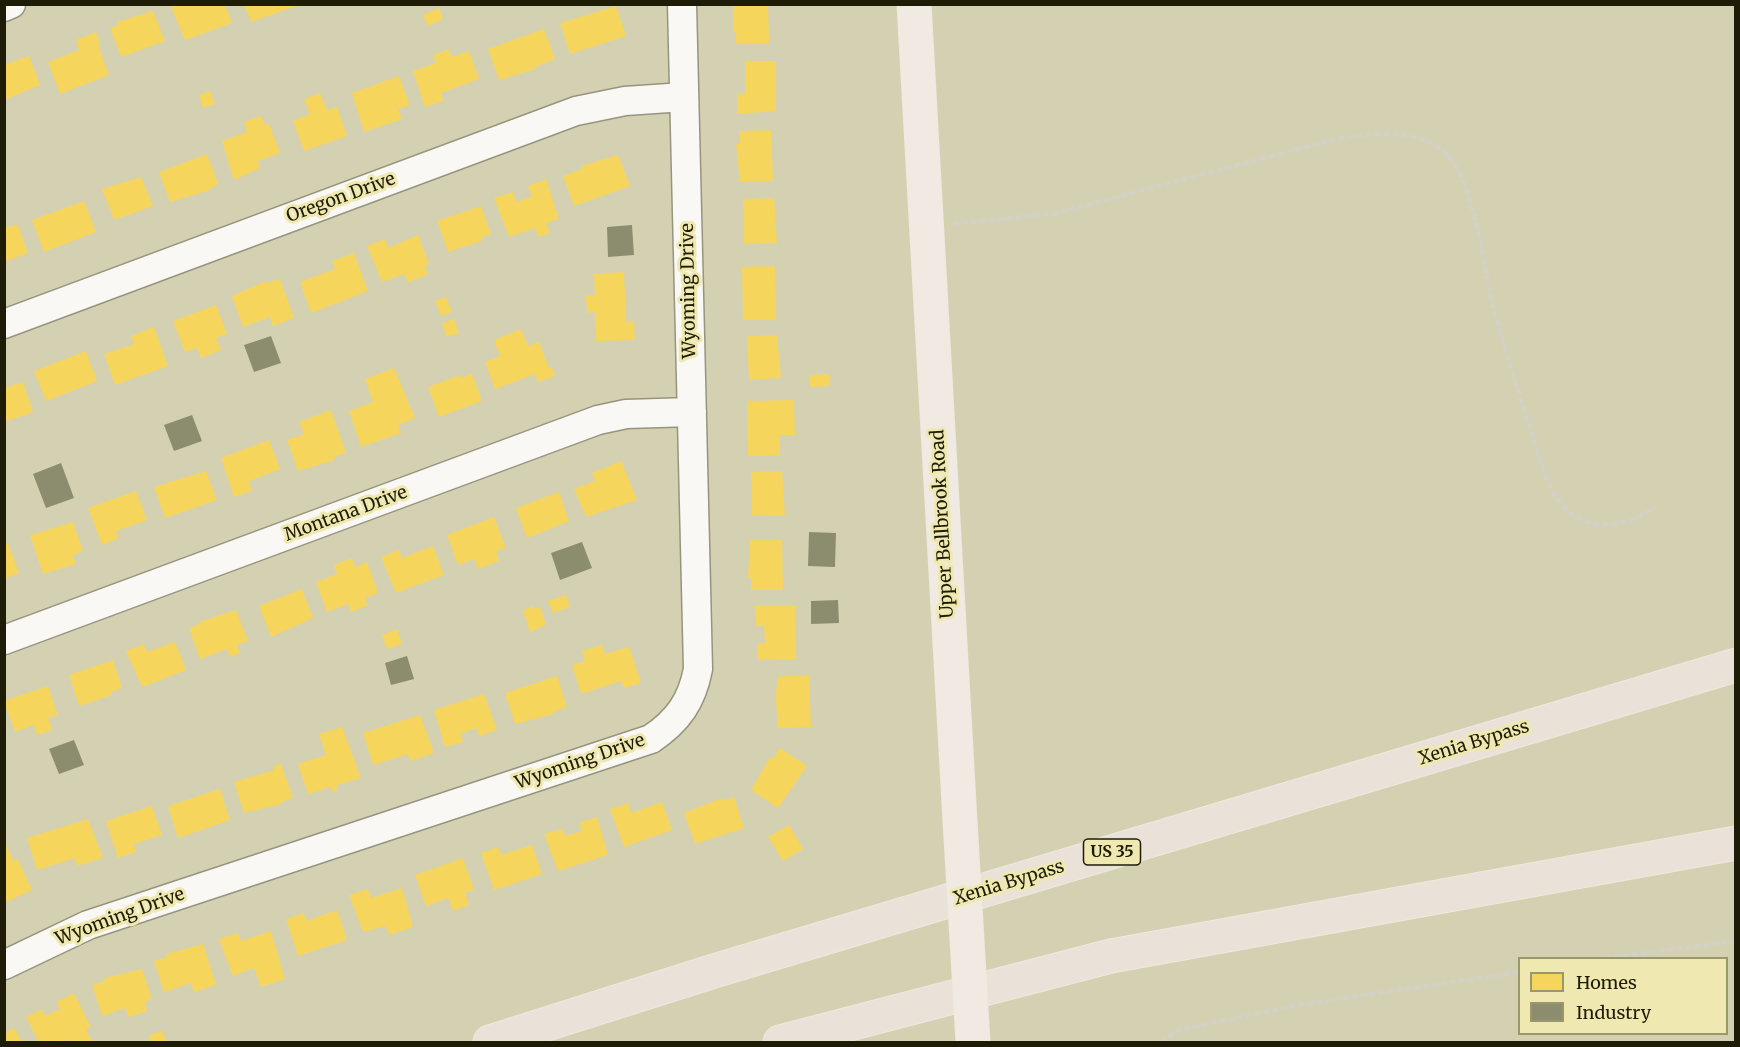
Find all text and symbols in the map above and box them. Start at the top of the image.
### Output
street label: Oregon Drive [284,168,398,228]
street label: Wyoming Drive [677,223,701,359]
street label: Upper Bellbrook Road [927,429,959,619]
street label: Montana Drive [282,482,410,546]
street label: Xenia Bypass [1416,716,1532,770]
street label: Wyoming Drive [512,730,648,794]
road number: US 35 [1084,839,1140,865]
street label: Xenia Bypass [951,856,1067,910]
street label: Wyoming Drive [53,884,187,950]
legend [1518,957,1728,1035]
text: Homes [1576,971,1637,994]
text: Industry [1576,1001,1651,1024]

